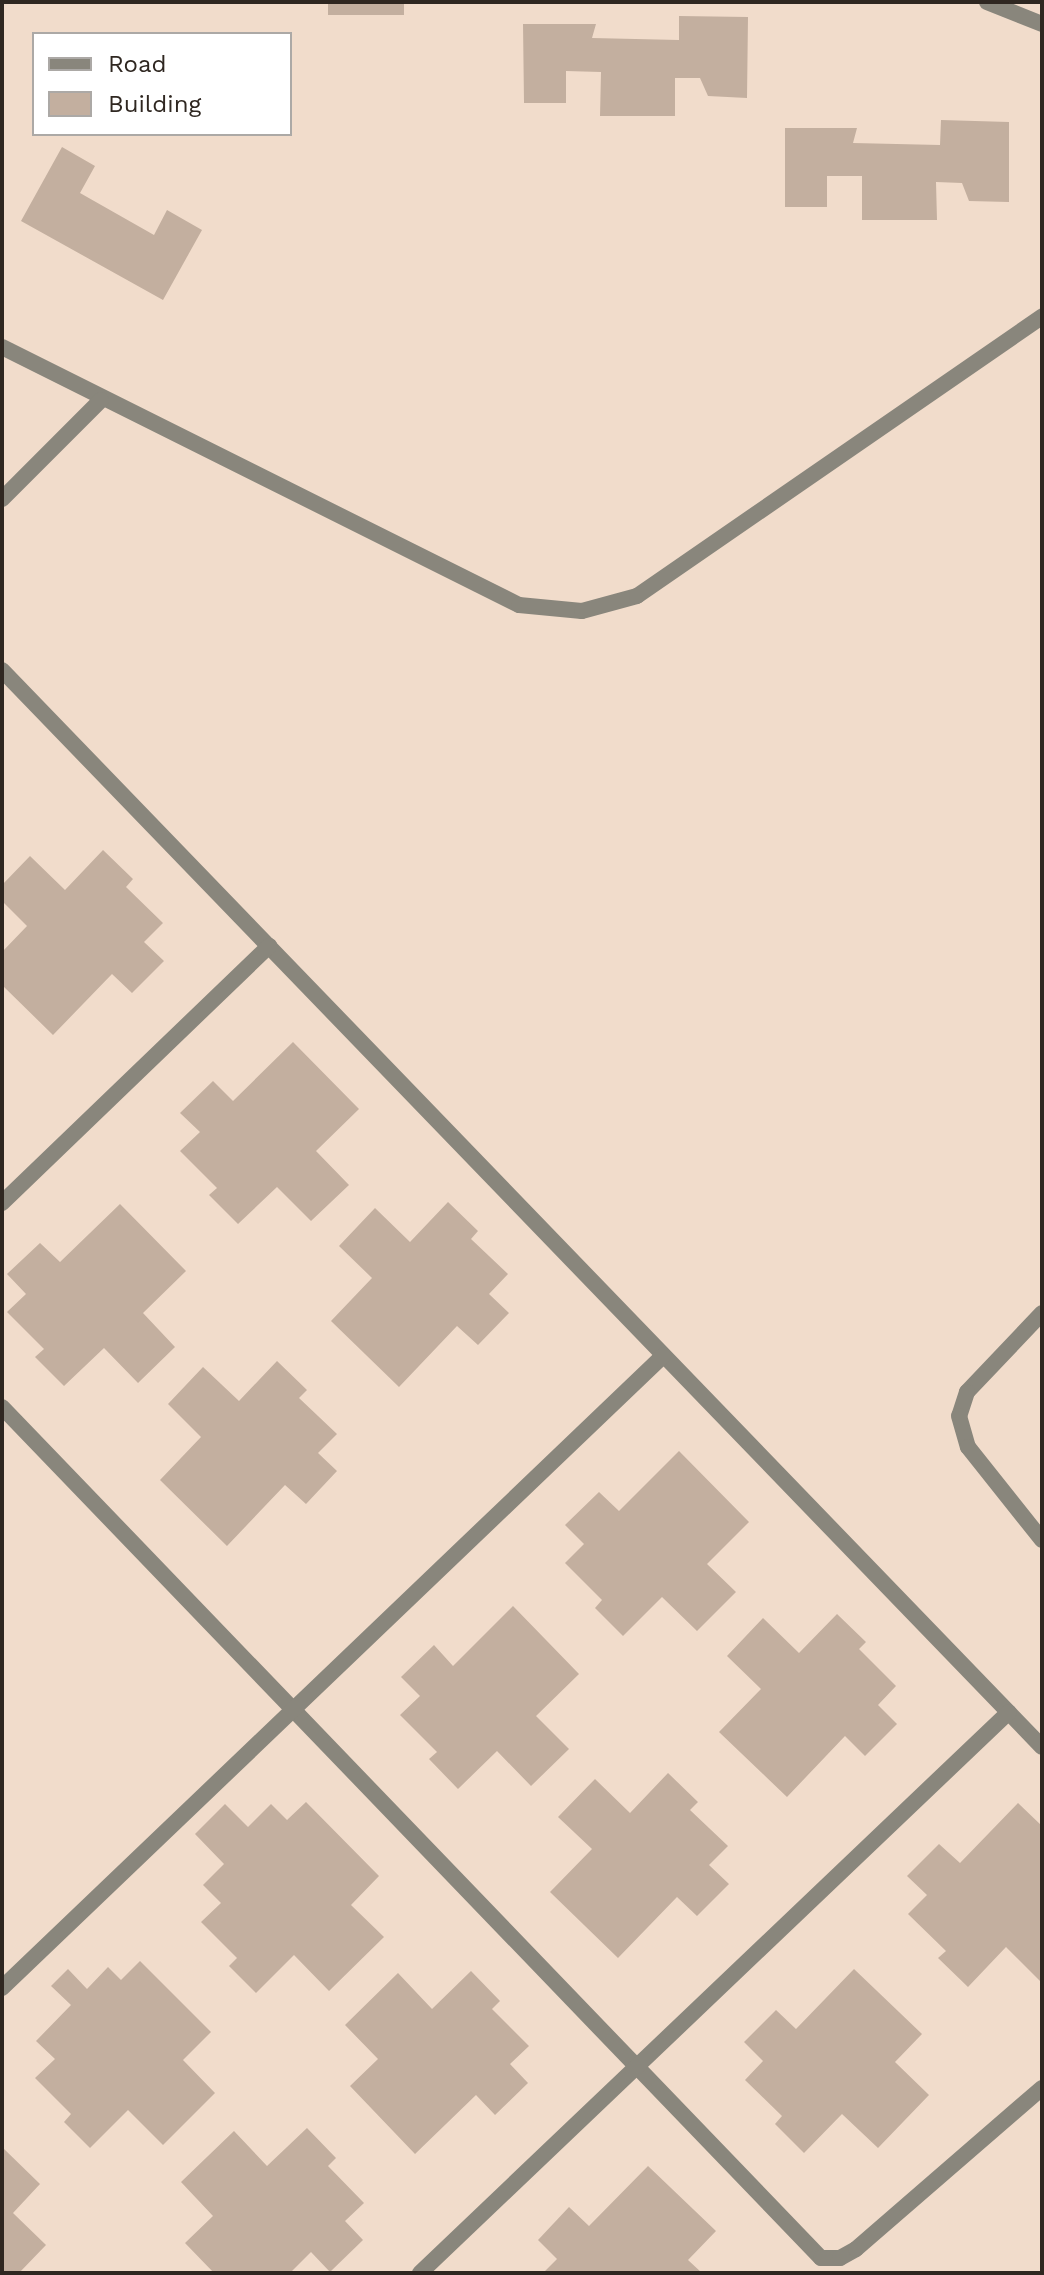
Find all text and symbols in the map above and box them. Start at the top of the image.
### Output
legend [32,32,292,136]
text: Road [108,50,167,78]
text: Building [108,90,201,118]

